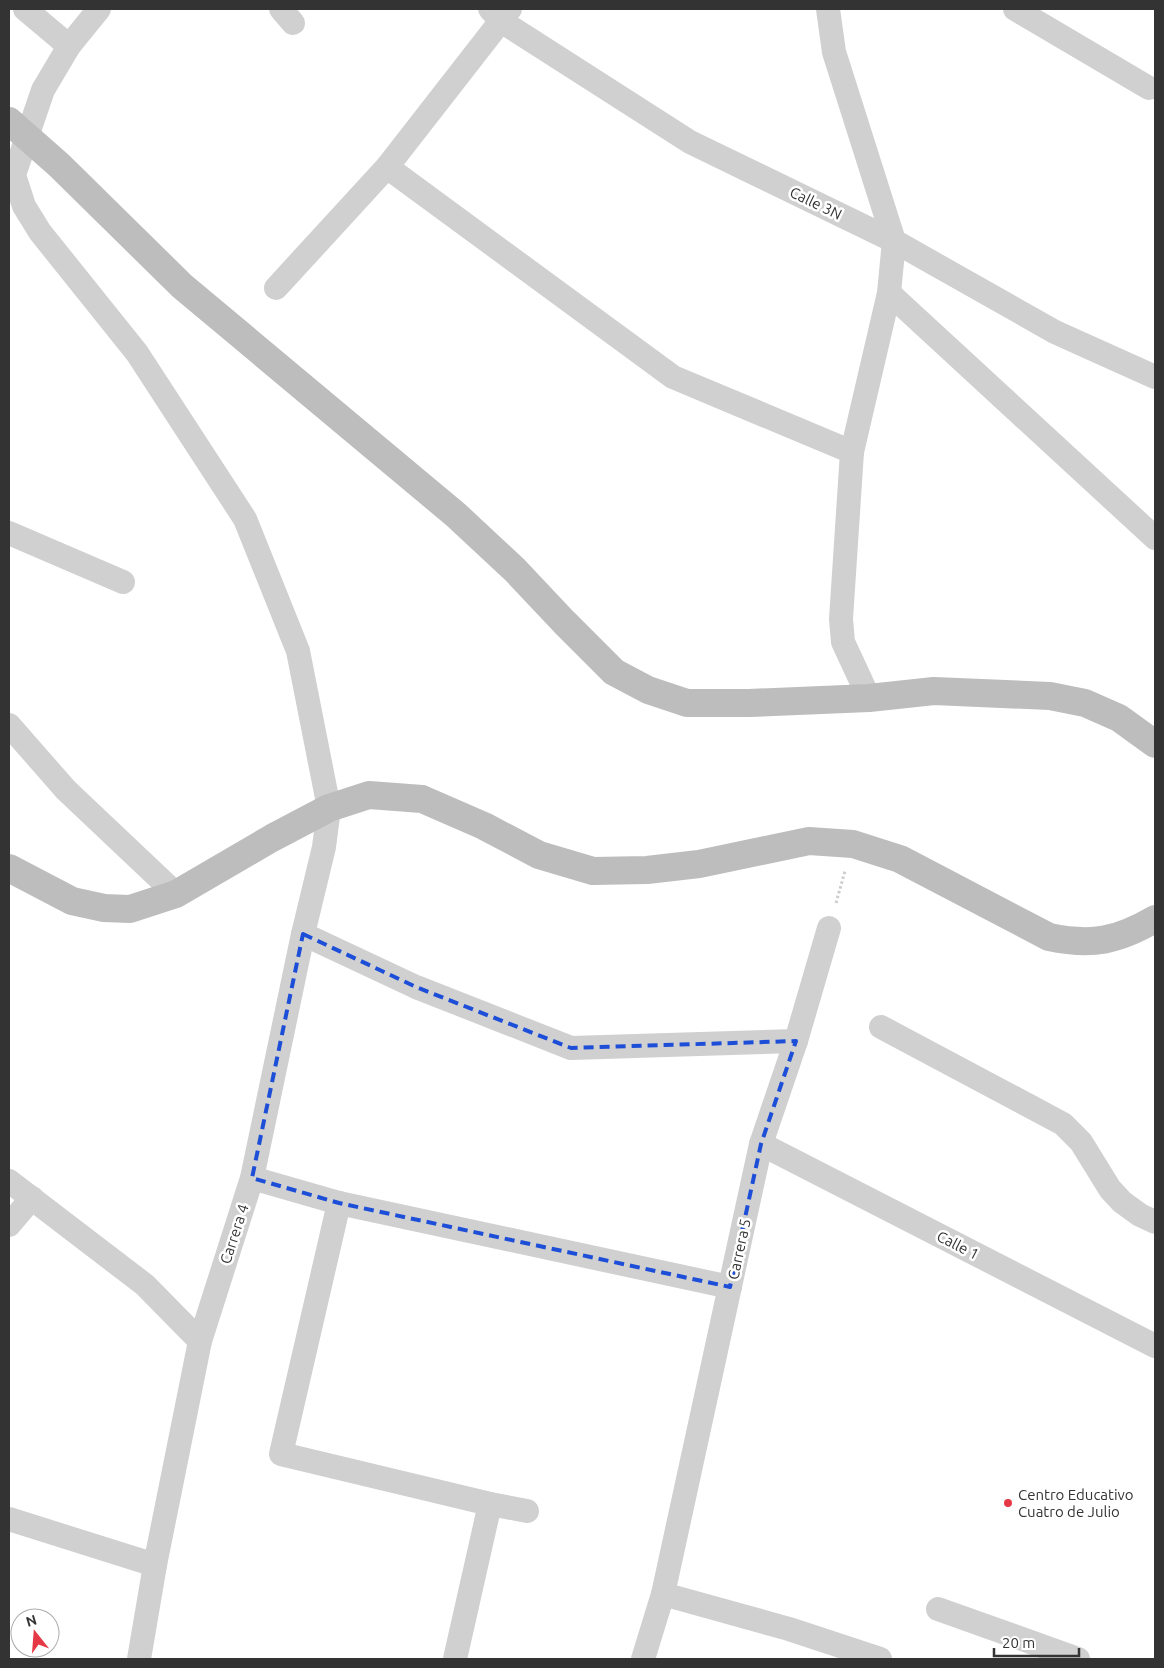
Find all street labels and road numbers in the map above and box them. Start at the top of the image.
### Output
street label: Calle 3N [787,183,845,223]
street label: Carrera 4 [216,1202,252,1266]
street label: Carrera 5 [724,1217,754,1281]
street label: Calle 1 [934,1227,982,1263]

